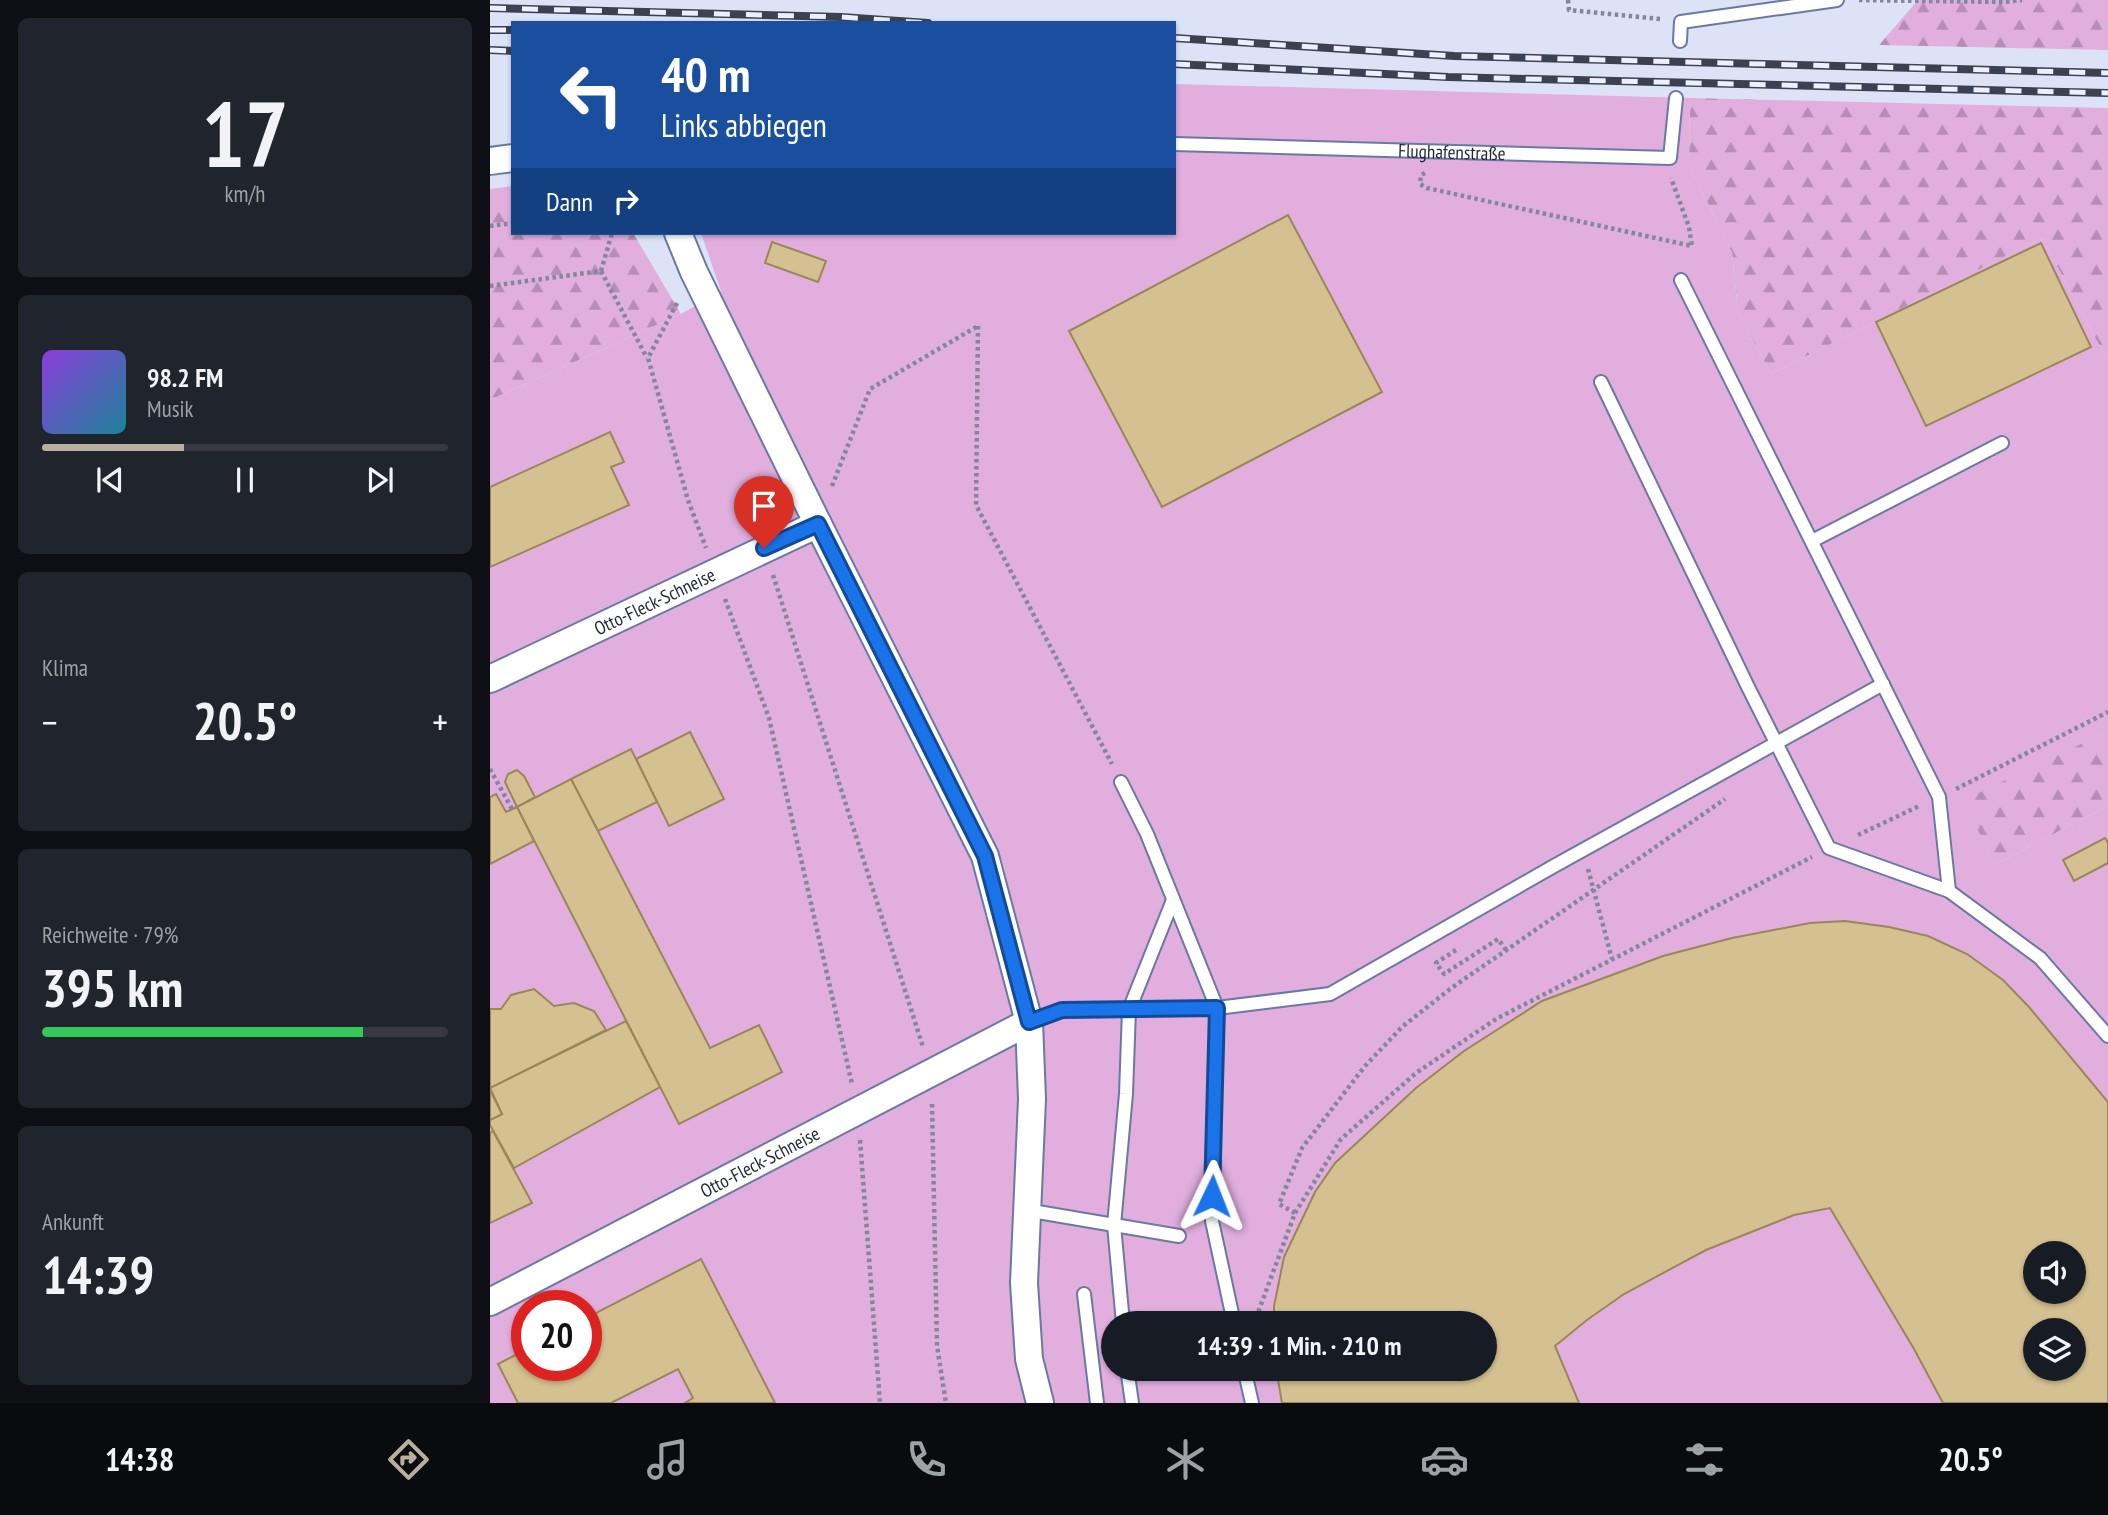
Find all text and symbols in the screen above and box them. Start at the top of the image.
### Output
text: 40 m [661,42,750,106]
icon: left [546,49,637,140]
text: 17 [202,74,289,192]
text: Links abbiegen [661,104,827,146]
street label: Flughafenstraße [1398,138,1506,165]
text: km/h [225,179,265,208]
icon: right [607,182,645,220]
text: Dann [546,185,593,218]
text: 98.2 FM [147,361,223,394]
text: Musik [147,394,193,423]
icon: previous [91,461,129,499]
icon: pause [226,461,264,499]
icon: next [361,461,399,499]
pin [734,476,794,548]
icon: arrive [745,487,783,525]
street label: Otto-Fleck-Schneise [590,562,719,640]
text: Klima [42,653,88,682]
text: 20.5° [193,687,297,754]
text: − [42,697,58,746]
text: + [432,697,448,746]
text: Reichweite · 79% [42,920,178,949]
text: 395 km [42,954,183,1021]
street label: Otto-Fleck-Schneise [696,1121,824,1203]
position arrow [1175,1159,1249,1233]
text: Ankunft [42,1207,104,1236]
text: 14:39 [42,1241,154,1308]
map controls [2023,1241,2086,1381]
button: sound [2023,1241,2086,1304]
speed limit sign: 20 [511,1290,602,1381]
button: layers [2023,1318,2086,1381]
text: 14:39 · 1 Min. · 210 m [1197,1329,1401,1362]
icon: directions [384,1435,433,1484]
icon: music [643,1435,692,1484]
icon: phone [902,1435,951,1484]
icon: climate [1161,1435,1210,1484]
icon: car [1420,1435,1469,1484]
icon: filters [1680,1435,1729,1484]
text: 14:38 [105,1438,174,1480]
text: 20.5° [1939,1438,2003,1480]

